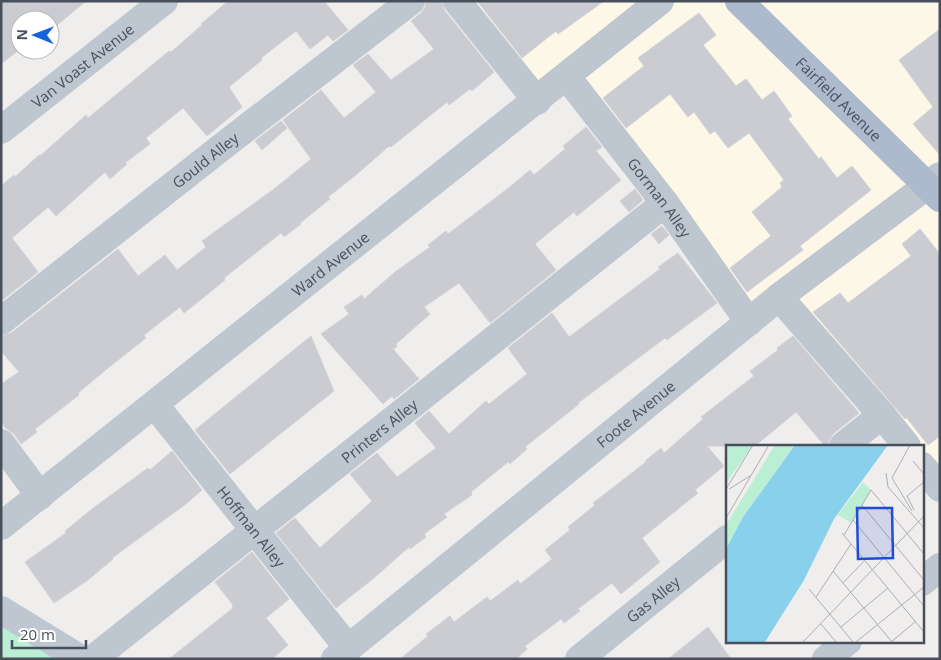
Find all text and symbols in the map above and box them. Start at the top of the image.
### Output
north arrow [10,10,60,60]
street label: Van Voast Avenue [27,19,138,112]
text: N [12,29,31,41]
street label: Fairfield Avenue [792,52,886,146]
street label: Gould Alley [168,127,243,192]
street label: Gorman Alley [623,154,696,242]
street label: Ward Avenue [287,227,373,301]
street label: Foote Avenue [592,376,679,452]
street label: Printers Alley [337,394,422,467]
inset map [726,445,924,642]
street label: Hoffman Alley [213,482,290,572]
street label: Gas Alley [622,571,684,627]
scale bar [12,618,86,650]
text: 20 m [20,624,55,644]

